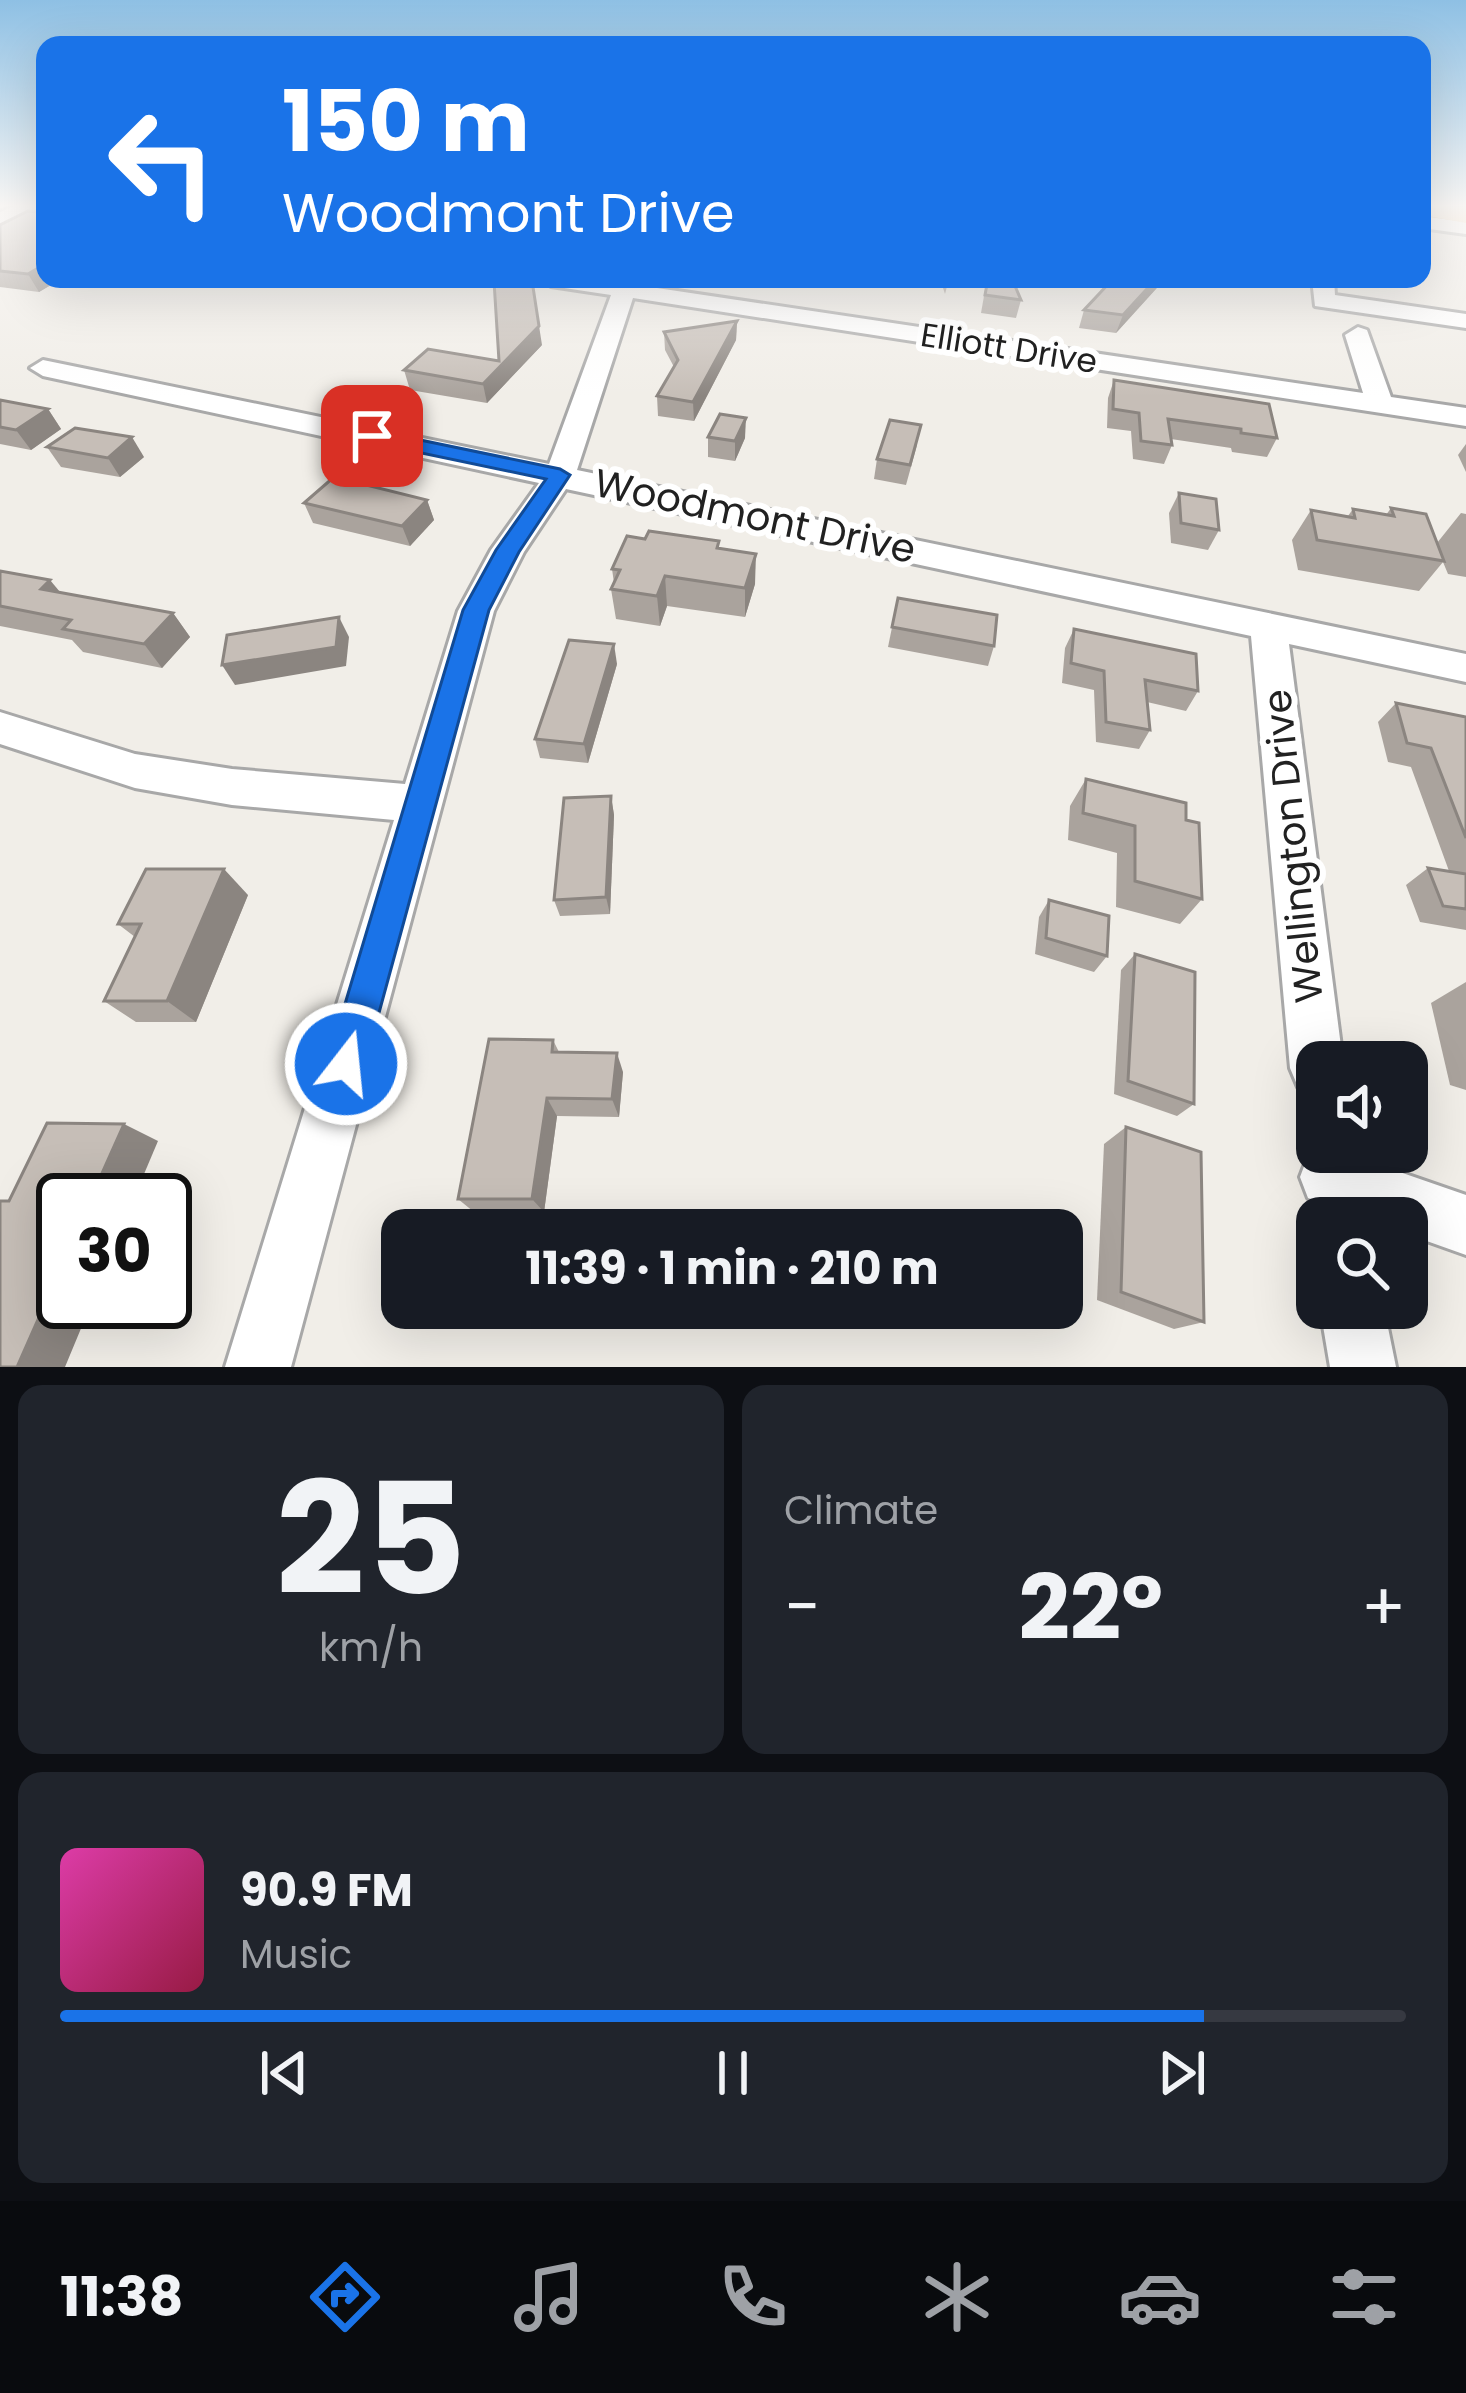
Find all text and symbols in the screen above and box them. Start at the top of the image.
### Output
text: 150 m [282,63,530,180]
icon: left [84,84,240,240]
text: Woodmont Drive [282,175,735,251]
street label: Elliott Drive [917,311,1101,385]
pin [321,385,423,487]
icon: arrive [339,403,405,469]
street label: Woodmont Drive [589,455,921,577]
street label: Wellington Drive [1249,687,1337,1005]
position arrow [283,1001,409,1127]
map controls [1296,1041,1428,1329]
button: sound [1296,1041,1428,1173]
speed limit sign: 30 [36,1173,192,1329]
button: search [1296,1197,1428,1329]
text: 11:39 · 1 min · 210 m [525,1237,939,1300]
text: 25 [276,1430,466,1649]
text: Climate [784,1483,938,1538]
text: 22° [1018,1544,1163,1671]
text: − [784,1561,820,1653]
text: + [1361,1561,1406,1653]
text: km/h [319,1620,423,1675]
text: 90.9 FM [240,1859,413,1922]
text: Music [240,1927,352,1982]
icon: previous [251,2040,317,2106]
icon: pause [700,2040,766,2106]
icon: next [1149,2040,1215,2106]
icon: directions [303,2255,387,2339]
icon: music [507,2255,591,2339]
icon: phone [711,2255,795,2339]
icon: climate [915,2255,999,2339]
icon: car [1118,2255,1202,2339]
icon: filters [1322,2255,1406,2339]
text: 11:38 [60,2259,183,2335]

